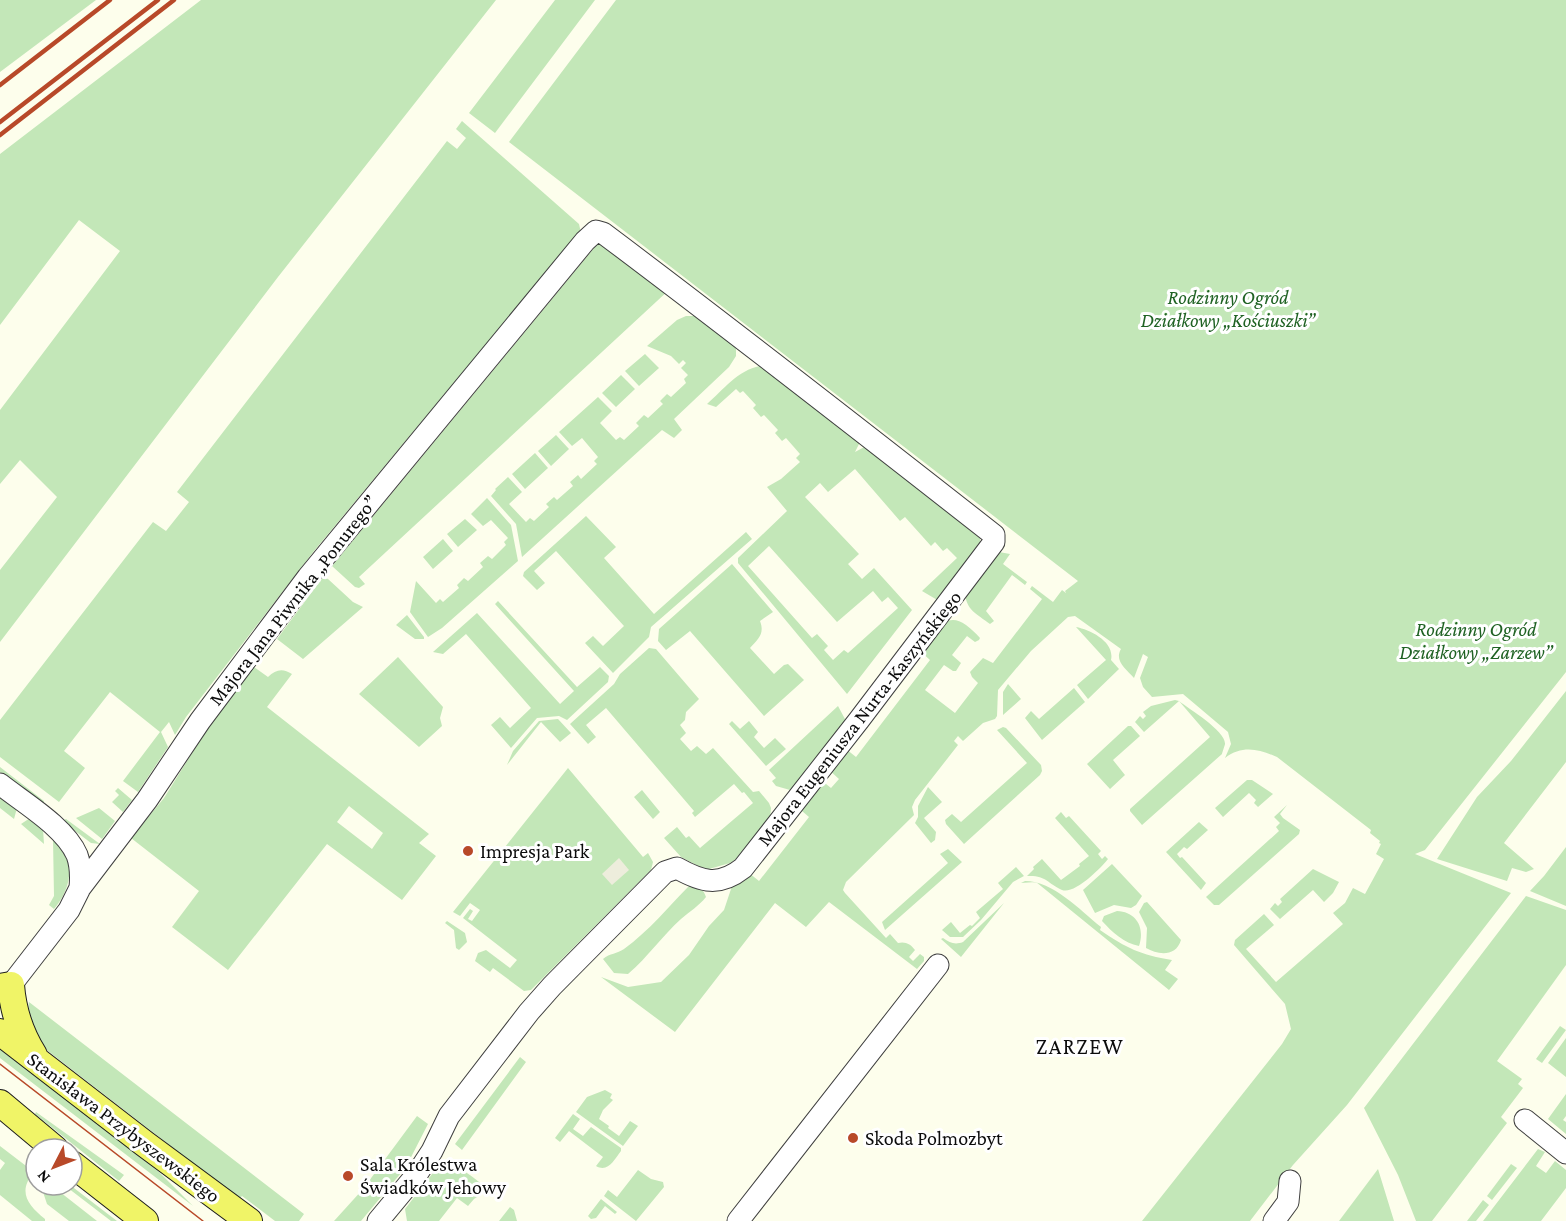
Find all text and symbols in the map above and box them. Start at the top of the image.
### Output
park label: Rodzinny Ogród Działkowy „Kościuszki” [1141,286,1316,332]
street label: Majora Jana Piwnika „Ponurego” [204,491,383,710]
street label: Majora Eugeniusza Nurta-Kaszyńskiego [753,586,966,851]
park label: Rodzinny Ogród Działkowy „Zarzew” [1399,618,1553,664]
place label: Impresja Park [480,840,590,863]
marker: Impresja Park [461,844,475,858]
district label: ZARZEW [1036,1034,1124,1059]
street label: Stanisława Przybyszewskiego [23,1047,225,1207]
place label: Skoda Polmozbyt [865,1127,1003,1150]
marker: Skoda Polmozbyt [846,1131,860,1145]
north arrow [24,1137,84,1197]
place label: Sala Królestwa Świadków Jehowy [360,1153,507,1199]
text: N [33,1167,53,1186]
marker: Sala Królestwa Świadków Jehowy [341,1169,355,1183]

